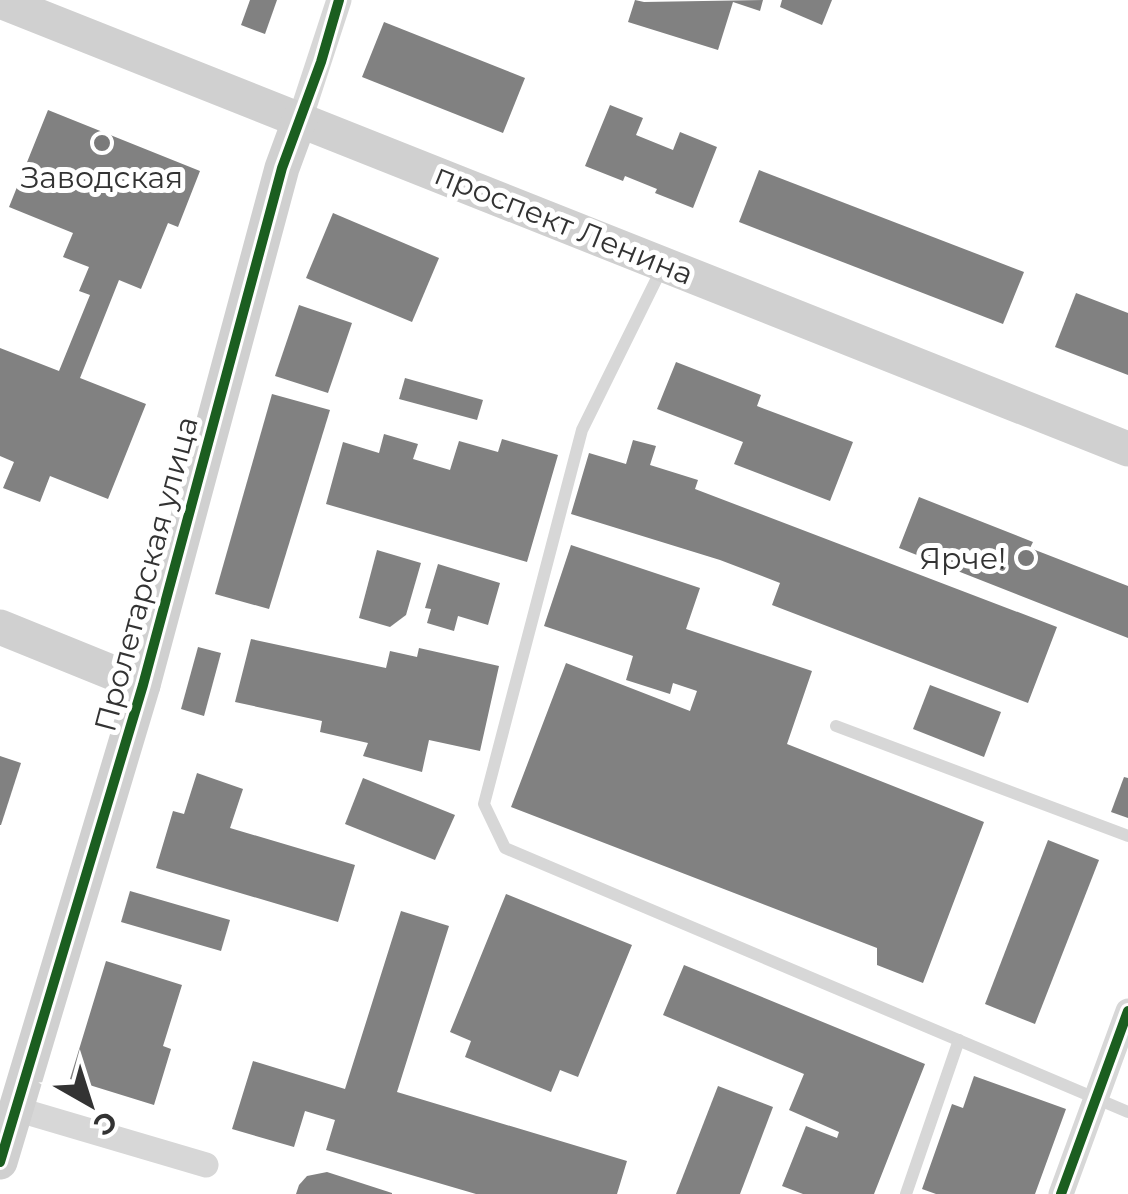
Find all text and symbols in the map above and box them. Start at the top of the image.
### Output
marker: Заводская [91,132,113,154]
street label: проспект Ленина [429,155,699,293]
place label: Заводская [21,159,183,196]
street label: Пролетарская улица [86,412,206,736]
place label: Ярче! [919,540,1006,577]
marker: Ярче! [1015,547,1037,569]
north arrow [40,1054,140,1154]
text: С [87,1104,124,1143]

